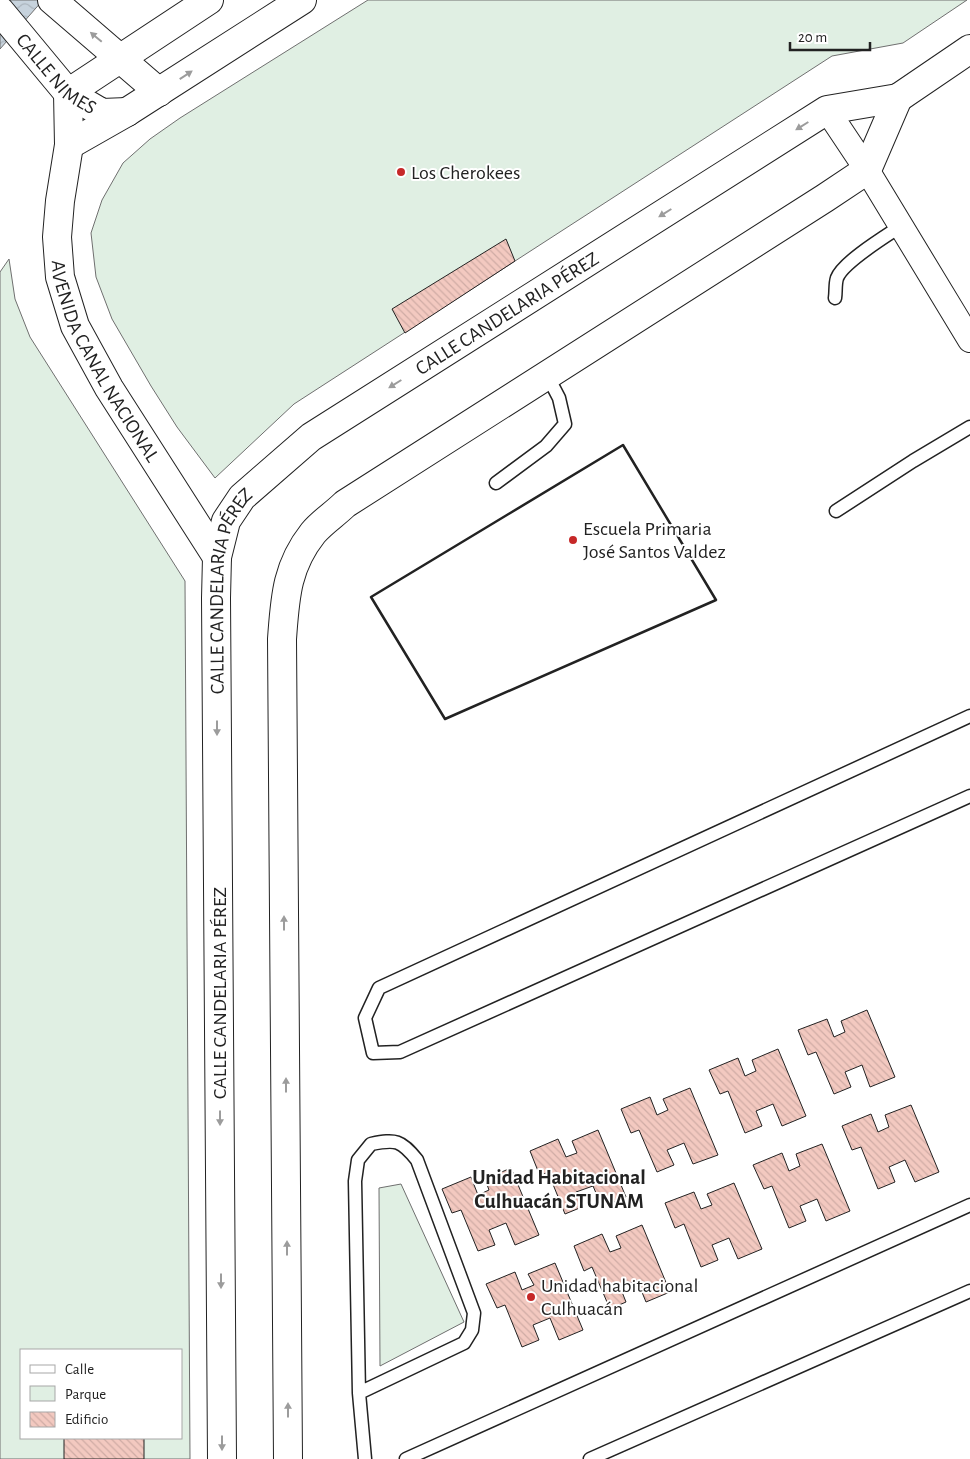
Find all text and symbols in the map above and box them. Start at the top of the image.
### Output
scale bar [790,20,870,52]
street label: CALLE NIMES [12,30,99,118]
text: 20 m [798,30,827,45]
one-way arrow [90,31,103,42]
one-way arrow [179,70,192,79]
one-way arrow [796,121,809,131]
place label: Los Cherokees [411,163,520,183]
marker: Los Cherokees [395,166,407,178]
one-way arrow [658,208,672,218]
street label: CALLE CANDELARIA PÉREZ [412,249,602,379]
street label: AVENIDA CANAL NACIONAL [48,259,163,466]
one-way arrow [388,380,401,389]
street label: CALLE CANDELARIA PÉREZ [207,484,256,694]
place label: Escuela Primaria José Santos Valdez [583,519,726,562]
marker: Escuela Primaria José Santos Valdez [567,534,579,546]
one-way arrow [213,720,221,736]
street label: CALLE CANDELARIA PÉREZ [209,887,230,1099]
one-way arrow [280,915,288,931]
one-way arrow [281,1077,289,1093]
one-way arrow [216,1110,224,1126]
district label: Unidad Habitacional Culhuacán STUNAM [472,1167,646,1212]
one-way arrow [283,1240,291,1256]
one-way arrow [217,1273,225,1289]
place label: Unidad habitacional Culhuacán [541,1276,699,1319]
marker: Unidad habitacional Culhuacán [525,1291,537,1303]
legend [20,1349,182,1439]
text: Calle [65,1362,94,1377]
text: Parque [65,1387,106,1402]
one-way arrow [284,1402,292,1418]
text: Edificio [65,1412,108,1427]
one-way arrow [218,1435,226,1451]

